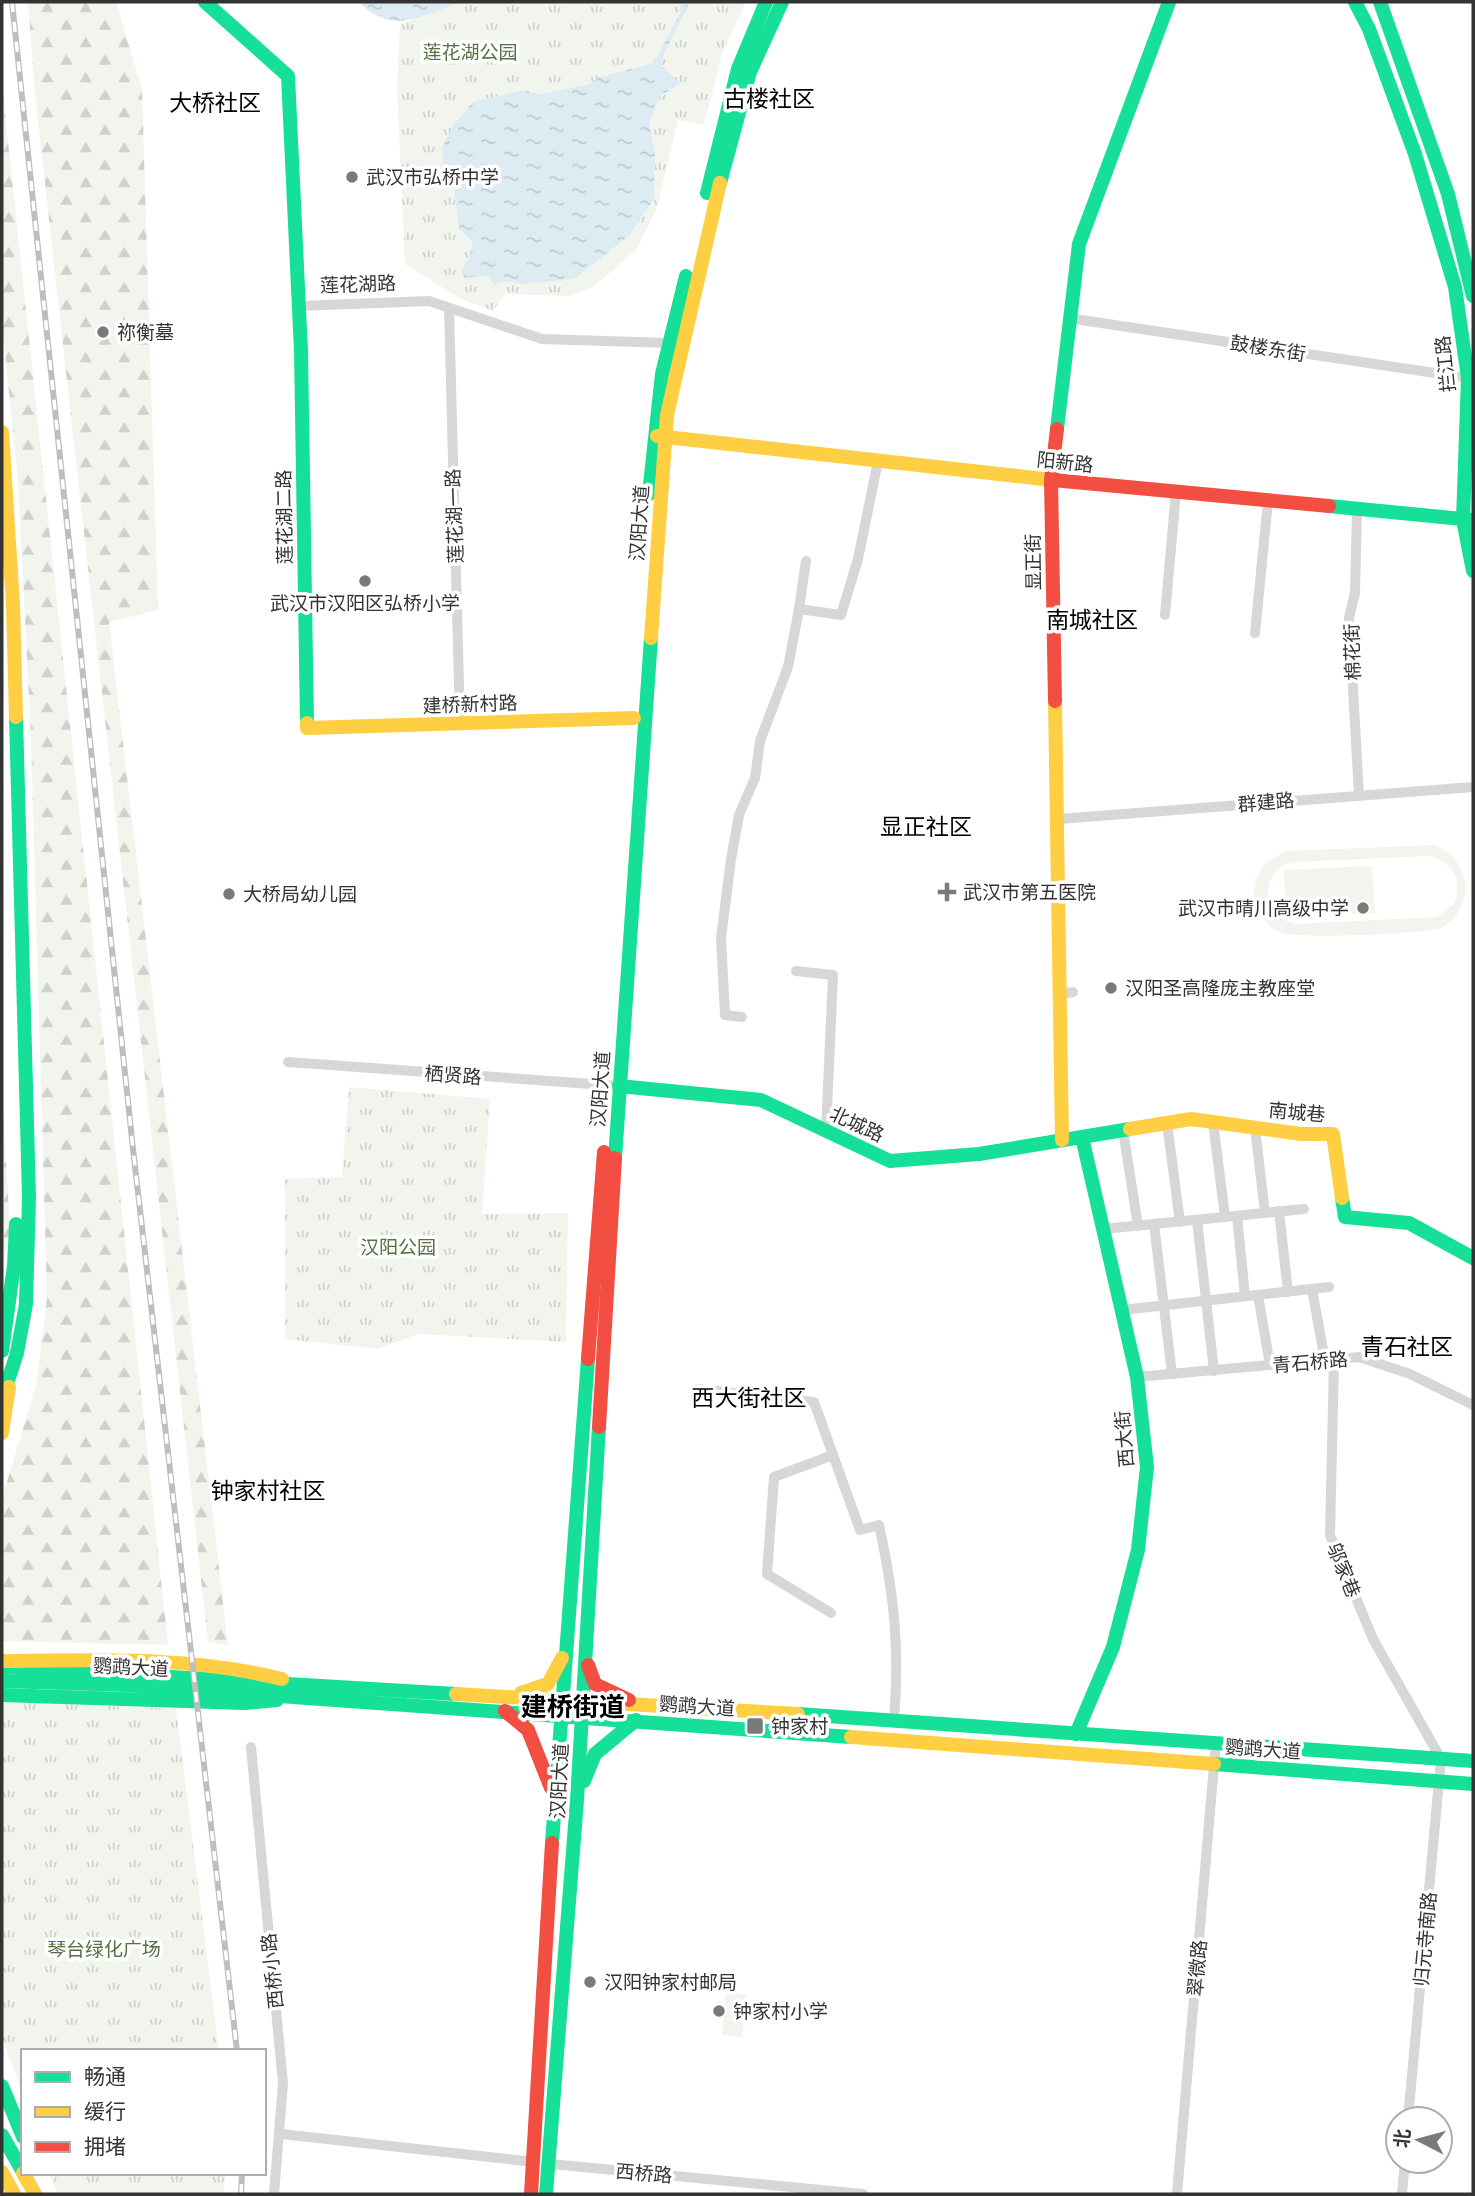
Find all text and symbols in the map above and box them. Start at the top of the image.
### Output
park label: 莲花湖公园 [422,42,518,65]
district label: 古楼社区 [723,86,815,114]
district label: 大桥社区 [169,90,261,118]
place label: 武汉市弘桥中学 [366,167,499,190]
marker: 武汉市弘桥中学 [344,169,360,185]
street label: 莲花湖路 [320,273,396,298]
place label: 祢衡墓 [117,322,174,345]
marker: 祢衡墓 [95,324,111,340]
street label: 鼓楼东街 [1228,332,1307,367]
street label: 拦江路 [1432,334,1461,393]
street label: 阳新路 [1035,449,1094,478]
street label: 莲花湖一路 [442,468,469,564]
street label: 莲花湖二路 [273,469,298,565]
street label: 汉阳大道 [626,484,655,562]
street label: 显正街 [1023,533,1046,591]
marker: 武汉市汉阳区弘桥小学 [357,573,373,589]
place label: 武汉市汉阳区弘桥小学 [270,593,460,616]
district label: 南城社区 [1046,607,1138,635]
street label: 棉花街 [1341,623,1366,681]
street label: 建桥新村路 [422,692,518,719]
street label: 群建路 [1237,790,1296,817]
district label: 显正社区 [880,814,972,842]
marker: 武汉市第五医院 [937,882,957,902]
place label: 武汉市第五医院 [963,882,1096,905]
place label: 大桥局幼儿园 [243,884,357,907]
marker: 大桥局幼儿园 [221,886,237,902]
place label: 武汉市晴川高级中学 [1178,898,1349,921]
marker: 武汉市晴川高级中学 [1355,900,1371,916]
place label: 汉阳圣高隆庞主教座堂 [1125,978,1315,1001]
marker: 汉阳圣高隆庞主教座堂 [1103,980,1119,996]
street label: 汉阳大道 [587,1050,616,1128]
street label: 栖贤路 [424,1063,482,1090]
street label: 南城巷 [1267,1100,1326,1127]
street label: 北城路 [826,1103,887,1148]
park label: 汉阳公园 [360,1237,436,1260]
district label: 青石社区 [1361,1334,1453,1362]
street label: 青石桥路 [1271,1349,1349,1378]
district label: 西大街社区 [692,1385,807,1413]
street label: 西大街 [1112,1409,1139,1468]
district label: 钟家村社区 [211,1478,326,1506]
street label: 邬家巷 [1321,1540,1364,1601]
street label: 鹦鹉大道 [92,1655,169,1682]
district label: 建桥街道 [521,1693,625,1724]
street label: 鹦鹉大道 [658,1693,736,1722]
marker: 钟家村 [745,1716,765,1736]
place label: 钟家村 [771,1716,828,1739]
street label: 鹦鹉大道 [1224,1736,1302,1765]
street label: 汉阳大道 [547,1743,574,1820]
street label: 归元寺南路 [1411,1891,1442,1987]
street label: 西桥小路 [258,1932,289,2010]
park label: 琴台绿化广场 [47,1939,161,1962]
street label: 翠微路 [1185,1939,1212,1998]
place label: 汉阳钟家村邮局 [604,1972,737,1995]
marker: 汉阳钟家村邮局 [582,1974,598,1990]
place label: 钟家村小学 [733,2001,828,2024]
marker: 钟家村小学 [711,2003,727,2019]
legend [21,2049,266,2175]
text: 畅通 [84,2065,126,2090]
text: 缓行 [84,2100,126,2125]
north arrow [1384,2105,1454,2175]
text: 北 [1391,2128,1416,2149]
text: 拥堵 [84,2135,126,2160]
street label: 西桥路 [614,2161,673,2188]

